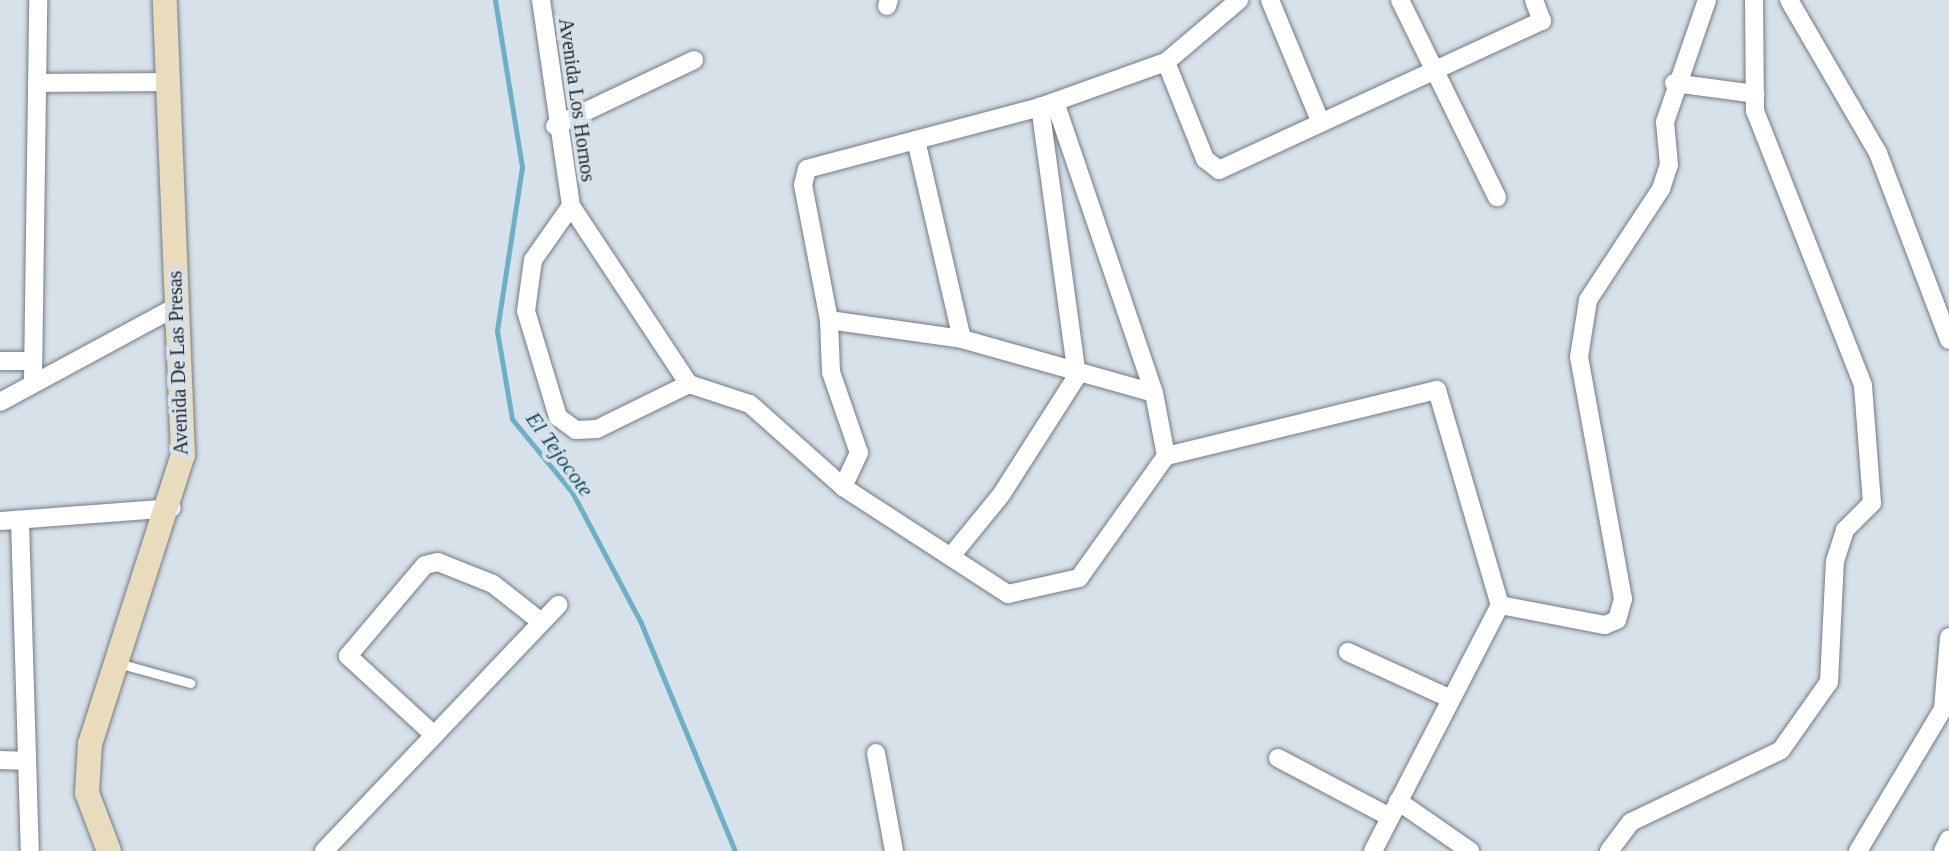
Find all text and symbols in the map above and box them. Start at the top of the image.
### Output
street label: Avenida Los Hornos [554,17,600,183]
street label: Avenida De Las Presas [163,270,193,456]
water label: El Tejocote [520,406,600,502]

